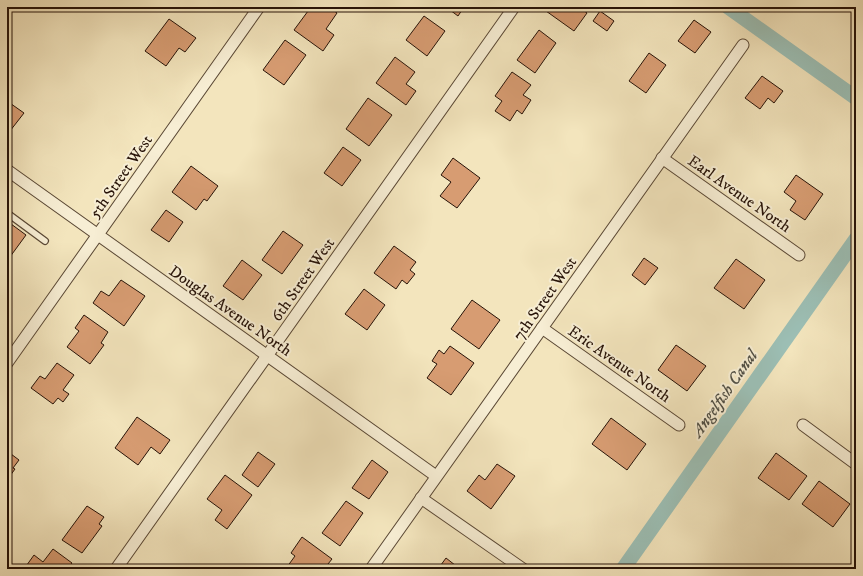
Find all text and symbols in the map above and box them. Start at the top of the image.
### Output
street label: 5th Street West [85,131,157,222]
street label: Earl Avenue North [684,151,796,237]
street label: 6th Street West [267,234,339,325]
street label: 7th Street West [509,253,581,344]
street label: Douglas Avenue North [165,261,296,361]
street label: Eric Avenue North [564,321,675,407]
water label: Angelfish Canal [686,344,764,443]

